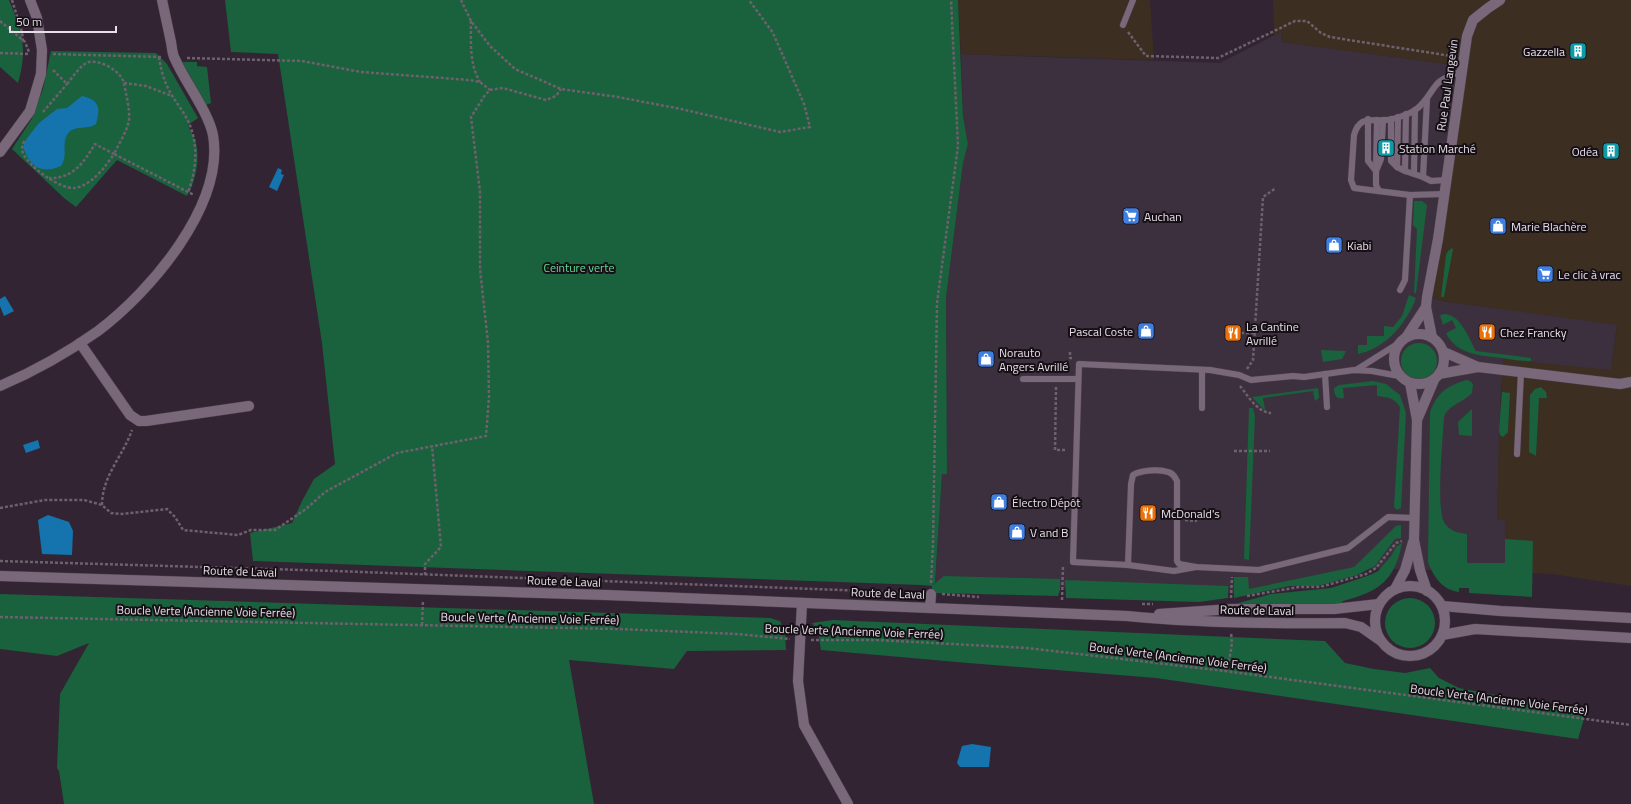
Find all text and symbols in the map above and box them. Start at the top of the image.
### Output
scale bar [10,8,116,34]
text: 50 m [16,12,42,31]
street label: Rue Paul Langevin [1431,38,1463,132]
building icon: Gazzella [1568,41,1588,61]
place label: Gazzella [1523,42,1565,61]
building icon: Station Marché [1376,138,1396,158]
place label: Station Marché [1399,139,1476,158]
building icon: Odéa [1601,141,1621,161]
place label: Odéa [1572,142,1598,161]
supermarket icon: Auchan [1121,206,1141,226]
place label: Auchan [1144,207,1182,226]
shop icon: Marie Blachère [1488,216,1508,236]
place label: Marie Blachère [1511,217,1587,236]
shop icon: Kiabi [1324,235,1344,255]
place label: Kiabi [1347,236,1371,255]
park label: Ceinture verte [544,258,614,277]
supermarket icon: Le clic à vrac [1535,264,1555,284]
place label: Le clic à vrac [1558,265,1621,284]
place label: La Cantine Avrillé [1246,317,1299,350]
shop icon: Pascal Coste [1136,321,1156,341]
place label: Pascal Coste [1069,322,1133,341]
restaurant icon: Chez Francky [1477,322,1497,342]
restaurant icon: La Cantine Avrillé [1223,323,1243,343]
place label: Chez Francky [1500,323,1567,342]
place label: Norauto Angers Avrillé [999,343,1068,376]
shop icon: Norauto Angers Avrillé [976,349,996,369]
shop icon: Électro Dépôt [989,492,1009,512]
place label: Électro Dépôt [1012,493,1081,512]
restaurant icon: McDonald's [1138,503,1158,523]
place label: McDonald's [1161,504,1220,523]
shop icon: V and B [1007,522,1027,542]
place label: V and B [1030,523,1068,542]
street label: Route de Laval [203,560,277,582]
street label: Route de Laval [527,570,601,592]
street label: Route de Laval [851,582,925,604]
street label: Boucle Verte (Ancienne Voie Ferrée) [117,600,295,622]
street label: Route de Laval [1220,600,1294,620]
street label: Boucle Verte (Ancienne Voie Ferrée) [441,607,619,629]
street label: Boucle Verte (Ancienne Voie Ferrée) [764,618,944,644]
street label: Boucle Verte (Ancienne Voie Ferrée) [1088,637,1268,677]
street label: Boucle Verte (Ancienne Voie Ferrée) [1409,679,1589,719]

